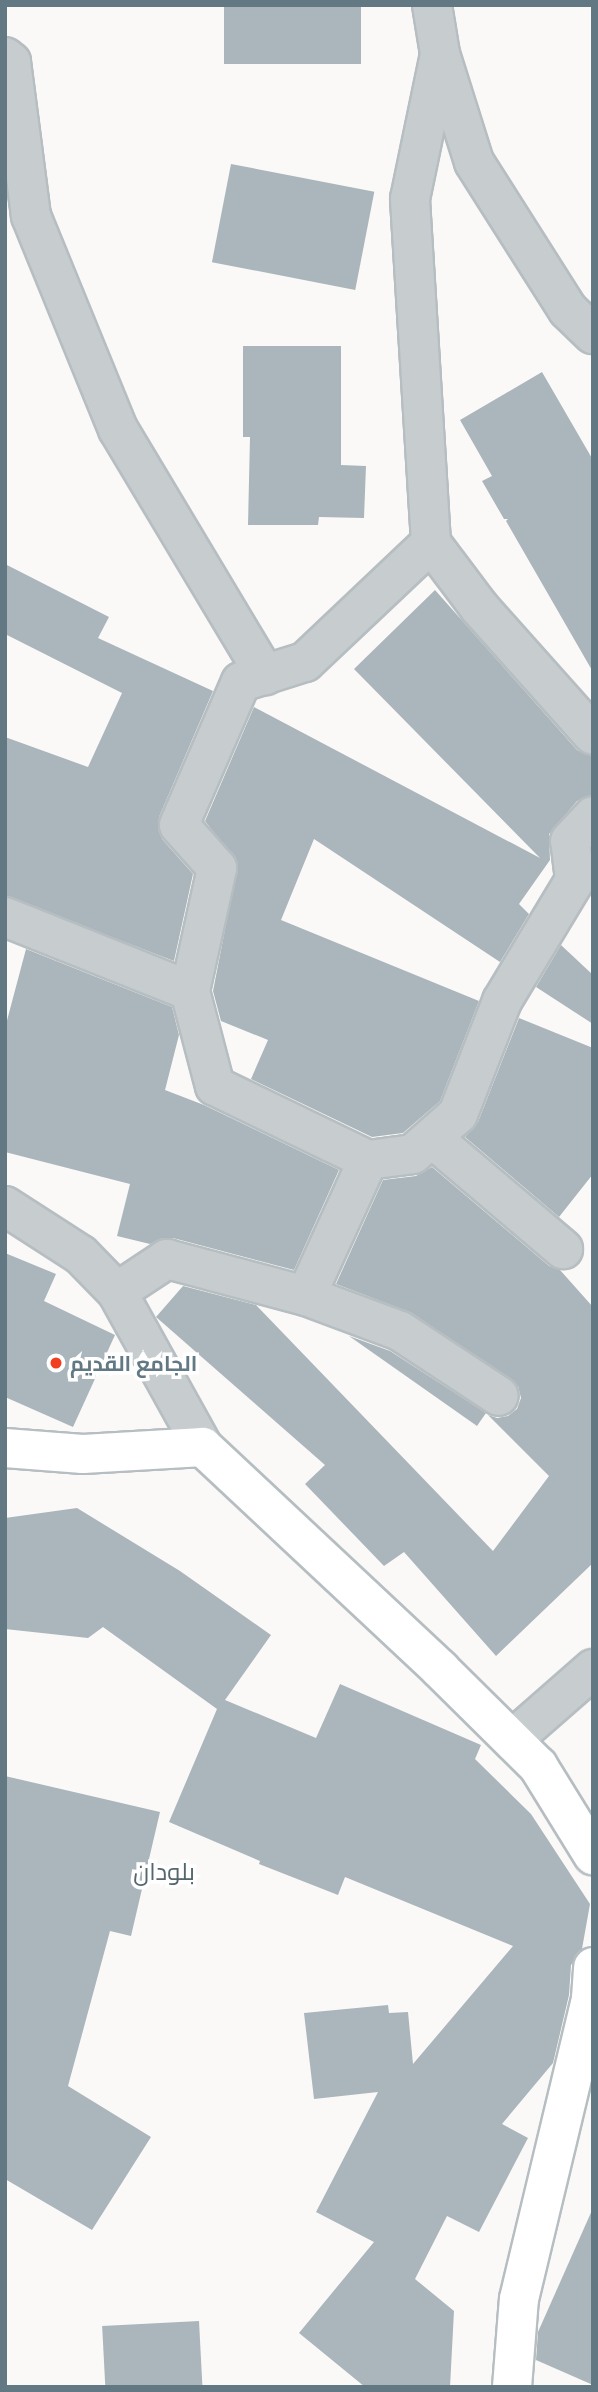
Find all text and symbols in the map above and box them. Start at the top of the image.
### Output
place label: الجامع القديم [70,1350,197,1376]
marker: الجامع القديم [48,1355,64,1371]
district label: بلودان [133,1858,195,1886]

